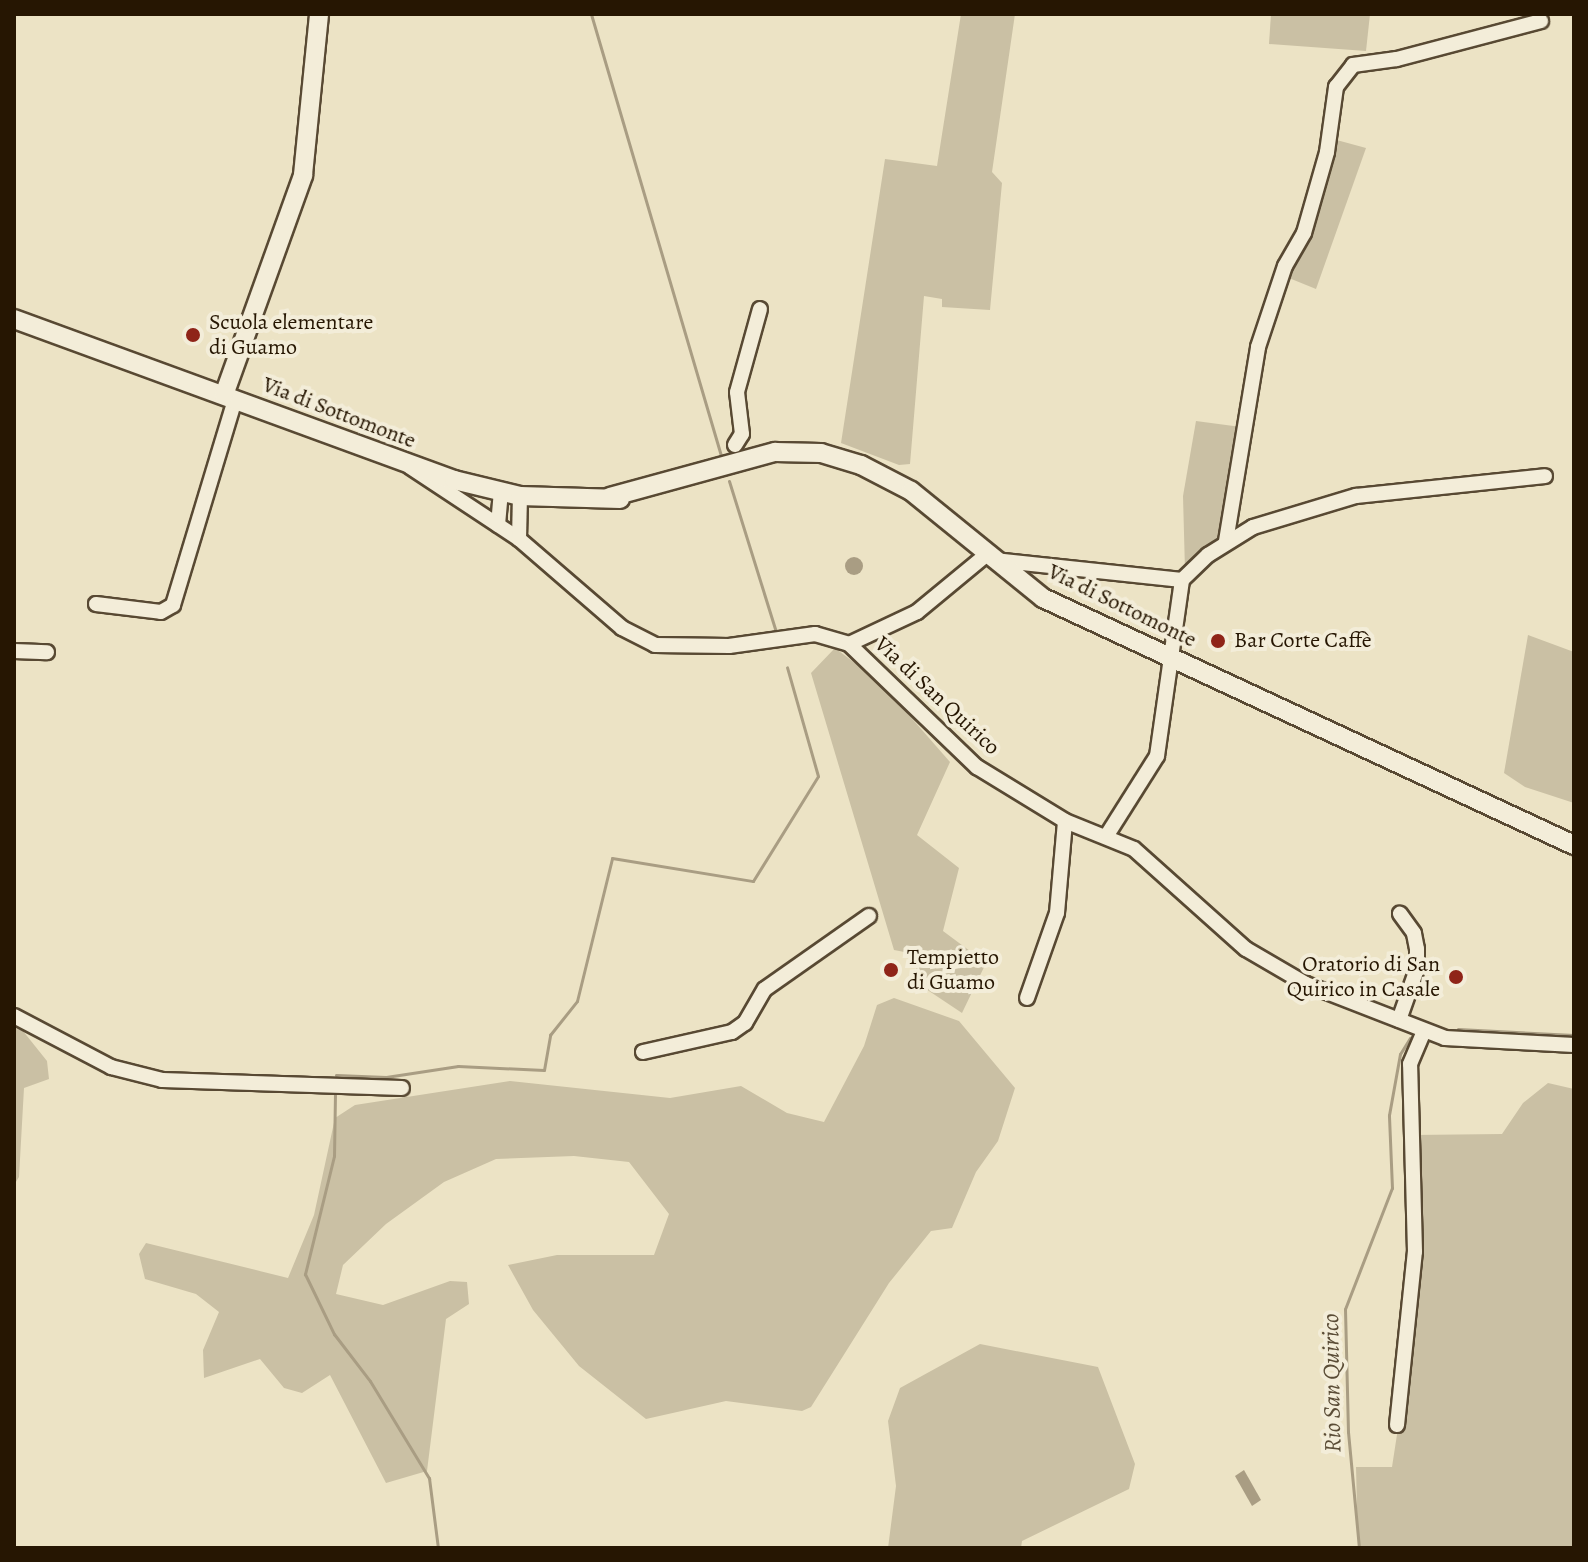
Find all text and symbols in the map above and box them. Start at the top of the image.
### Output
place label: Scuola elementare di Guamo [209,309,373,360]
marker: Scuola elementare di Guamo [184,326,202,344]
street label: Via di Sottomonte [259,372,419,454]
street label: Via di Sottomonte [1043,559,1201,653]
place label: Bar Corte Caffè [1234,628,1372,654]
street label: Via di San Quirico [869,631,1005,761]
marker: Bar Corte Caffè [1209,632,1227,650]
place label: Tempietto di Guamo [907,944,999,996]
place label: Oratorio di San Quirico in Casale [1287,951,1440,1002]
marker: Tempietto di Guamo [882,961,900,979]
marker: Oratorio di San Quirico in Casale [1447,968,1465,986]
water label: Rio San Quirico [1316,1313,1348,1453]

